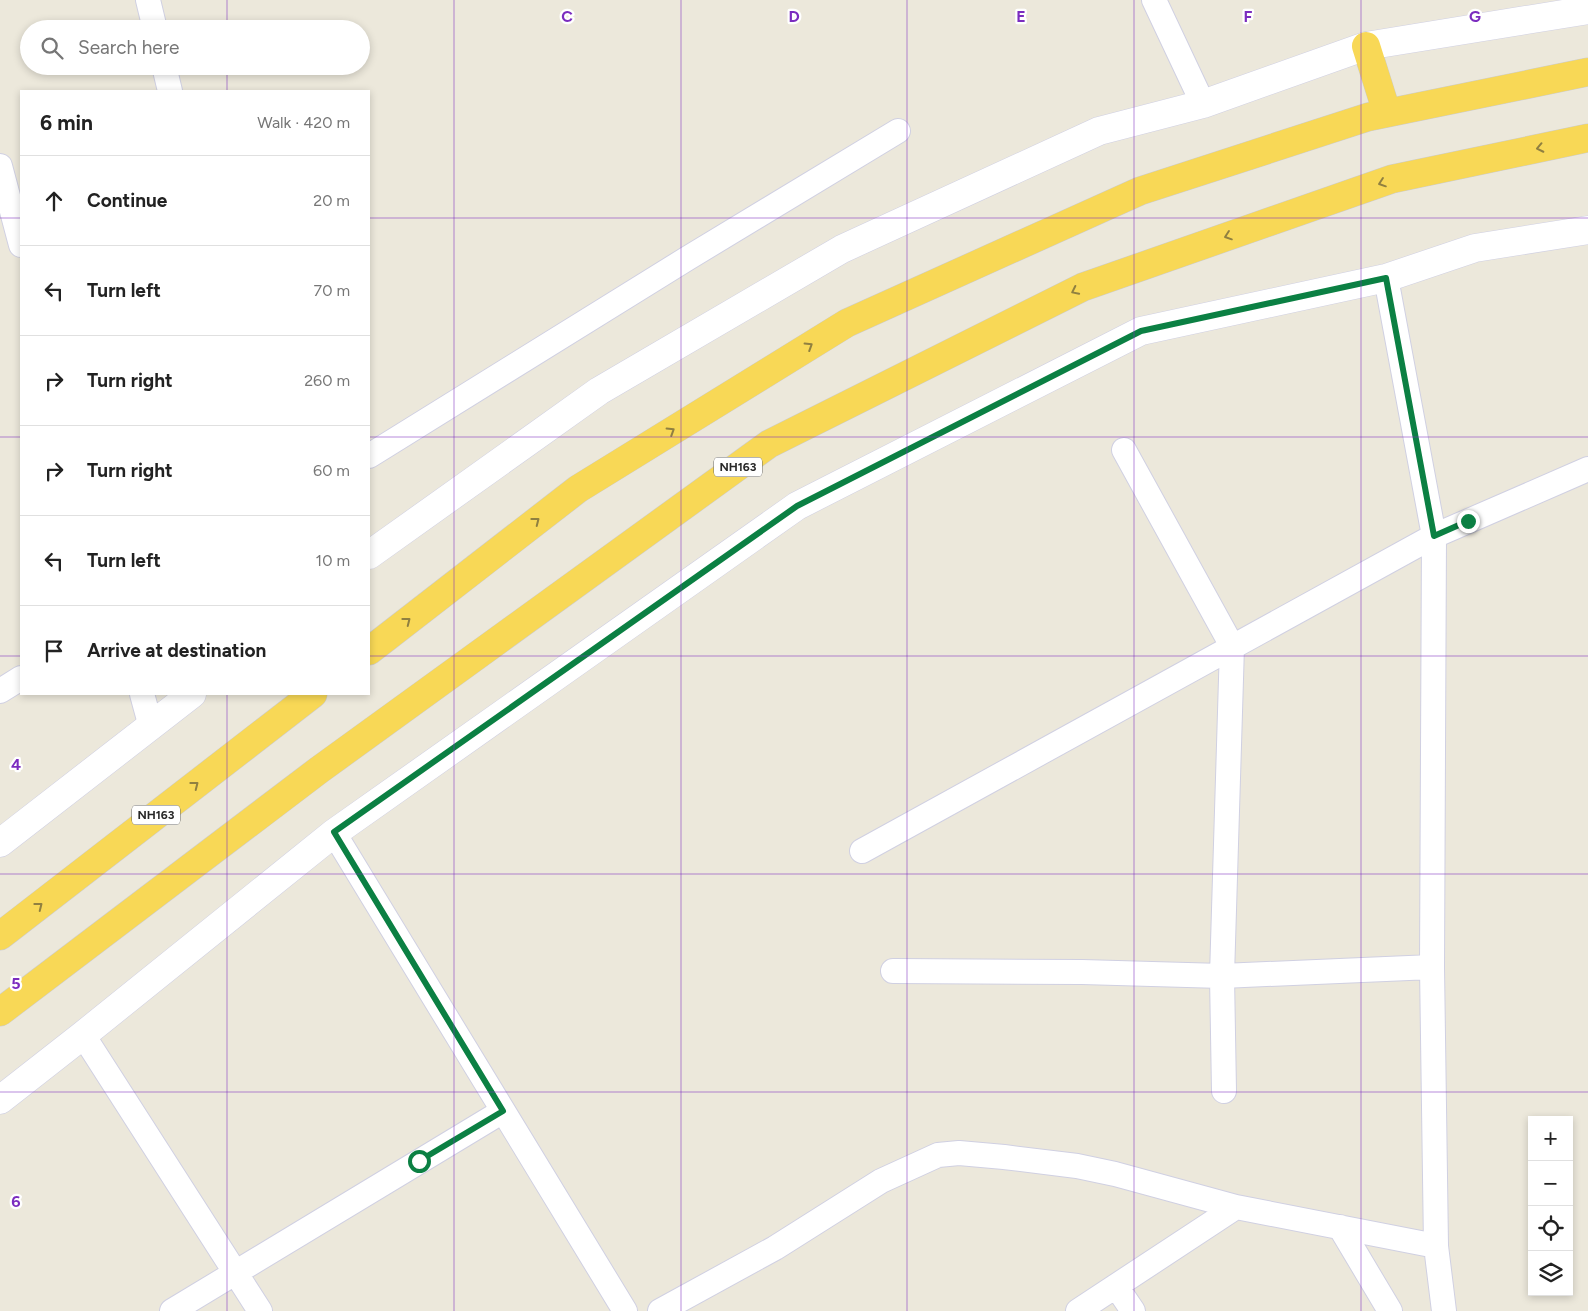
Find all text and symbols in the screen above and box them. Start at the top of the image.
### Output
text: C [561,7,573,26]
text: D [788,7,800,26]
text: E [1016,7,1026,26]
text: F [1244,7,1253,26]
text: G [1469,7,1481,26]
search box [20,20,370,75]
icon: search [38,34,66,62]
text: Search here [78,36,180,59]
text: 6 min [40,110,93,135]
text: Walk · 420 m [257,113,350,132]
one-way arrow [1536,142,1545,153]
one-way arrow [1378,177,1386,187]
icon: ahead [40,187,68,215]
text: Continue [87,189,167,212]
text: 20 m [313,191,350,210]
one-way arrow [1224,230,1233,240]
icon: left [40,277,68,305]
text: Turn left [87,279,161,302]
text: 70 m [314,281,350,300]
one-way arrow [1071,285,1080,295]
one-way arrow [804,343,813,352]
icon: right [40,367,68,395]
text: Turn right [87,369,173,392]
text: 260 m [304,371,350,390]
one-way arrow [666,428,675,438]
icon: right [40,457,68,485]
road number: NH163 [714,458,762,477]
text: Turn right [87,459,173,482]
text: 60 m [313,461,350,480]
route end [1457,510,1480,533]
one-way arrow [530,519,539,527]
icon: left [40,547,68,575]
text: Turn left [87,549,161,572]
text: 10 m [316,551,350,570]
one-way arrow [401,618,410,626]
icon: arrive [40,637,68,665]
text: Arrive at destination [87,639,266,662]
text: 4 [11,755,21,774]
one-way arrow [189,782,199,791]
road number: NH163 [132,806,180,824]
one-way arrow [33,903,42,912]
text: 5 [11,974,21,993]
map controls [1528,1116,1573,1296]
button: + [1528,1116,1573,1161]
route start [408,1150,431,1173]
button: − [1528,1161,1573,1206]
text: 6 [11,1192,21,1211]
button: locate [1528,1206,1573,1251]
button: layers [1528,1251,1573,1296]

